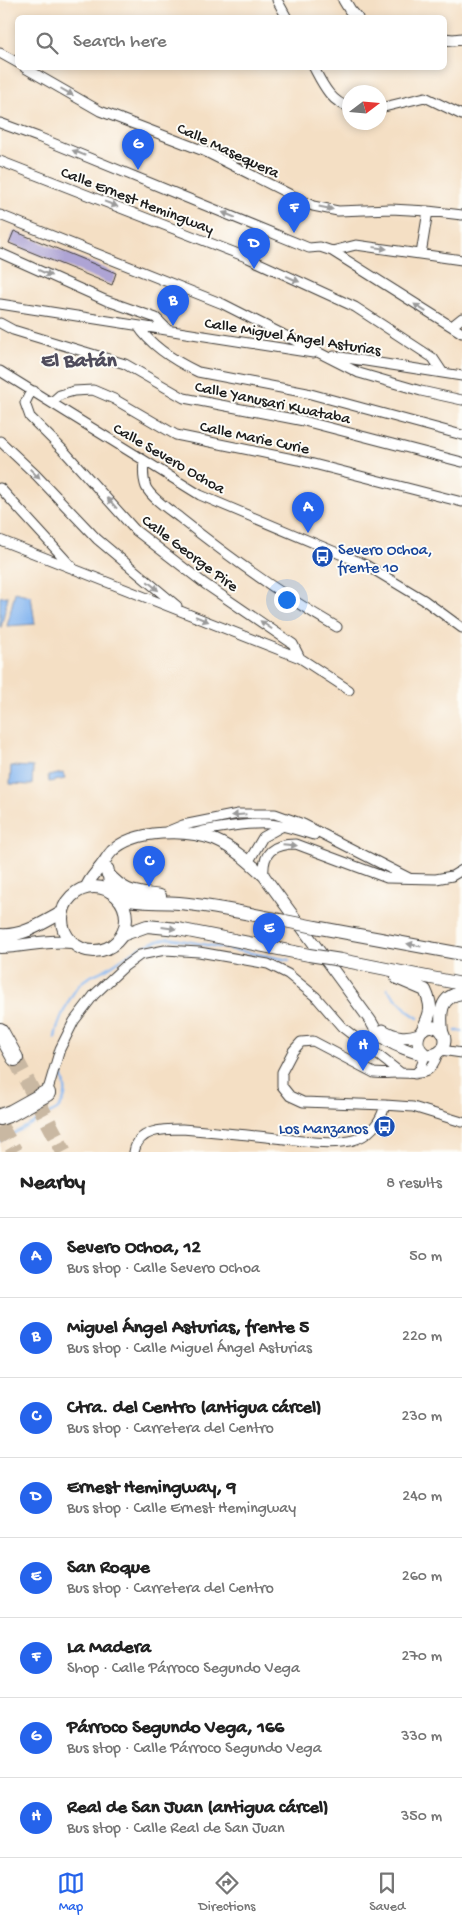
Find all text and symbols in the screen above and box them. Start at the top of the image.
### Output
search box [15,15,447,70]
icon: search [33,29,61,57]
text: Search here [73,31,167,54]
north arrow [342,85,387,130]
one-way arrow [59,88,74,96]
street label: Calle Masequera [173,120,283,185]
pin: G [122,129,154,170]
one-way arrow [71,149,86,156]
street label: Calle Ernest Hemingway [58,164,216,240]
pin: F [278,192,310,233]
one-way arrow [103,201,118,209]
one-way arrow [319,204,334,212]
one-way arrow [222,210,236,218]
pin: D [238,228,270,269]
one-way arrow [372,244,388,252]
one-way arrow [38,269,52,277]
one-way arrow [286,275,300,283]
pin: B [157,285,189,326]
one-way arrow [414,303,427,313]
street label: Calle Miguel Ángel Asturias [203,314,383,362]
district label: El Batán [41,350,118,375]
street label: Calle Yanusari Kwataba [193,379,353,430]
street label: Calle Marie Curie [198,419,311,460]
street label: Calle Severo Ochoa [109,420,229,500]
one-way arrow [29,468,41,480]
pin: A [292,492,324,533]
one-way arrow [106,497,117,510]
street label: Calle George Pire [137,512,242,598]
place label: Severo Ochoa, frente 10 [337,542,433,579]
bus stop icon: Severo Ochoa, frente 10 [310,545,334,569]
one-way arrow [146,581,159,592]
your location [274,587,300,613]
one-way arrow [195,615,209,623]
one-way arrow [259,620,272,630]
one-way arrow [230,811,246,819]
one-way arrow [282,841,298,849]
pin: C [133,846,165,887]
pin: E [253,913,285,954]
one-way arrow [161,924,177,932]
one-way arrow [406,941,422,949]
pin: H [347,1030,379,1071]
bus stop icon: Los Manzanos [372,1115,396,1139]
place label: Los Manzanos [279,1121,369,1140]
text: Nearby [20,1172,85,1197]
text: 8 results [386,1175,442,1194]
text: Severo Ochoa, 12 [67,1237,201,1260]
text: A [31,1248,41,1267]
text: 50 m [409,1248,442,1267]
text: Bus stop · Calle Severo Ochoa [67,1260,260,1279]
text: Miguel Ángel Asturias, frente 5 [67,1317,309,1340]
text: B [32,1328,40,1347]
text: 220 m [402,1328,442,1347]
text: Bus stop · Calle Miguel Ángel Asturias [67,1340,312,1359]
text: Ctra. del Centro (antigua cárcel) [67,1397,322,1420]
text: C [32,1408,40,1427]
text: 230 m [402,1408,442,1427]
text: Bus stop · Carretera del Centro [67,1420,274,1439]
text: Ernest Hemingway, 9 [67,1477,236,1500]
text: D [31,1488,41,1507]
text: 240 m [402,1488,442,1507]
text: Bus stop · Calle Ernest Hemingway [67,1500,296,1519]
text: San Roque [67,1557,150,1580]
text: E [31,1568,41,1587]
text: 260 m [402,1568,442,1587]
text: Bus stop · Carretera del Centro [67,1580,274,1599]
text: La Madera [67,1637,151,1660]
text: F [32,1648,40,1667]
text: 270 m [402,1648,442,1667]
text: Shop · Calle Párroco Segundo Vega [67,1660,300,1679]
text: Párroco Segundo Vega, 166 [67,1717,284,1740]
text: G [31,1728,41,1747]
text: 330 m [401,1728,442,1747]
text: Bus stop · Calle Párroco Segundo Vega [67,1740,322,1759]
text: Real de San Juan (antigua cárcel) [67,1797,329,1820]
text: H [31,1808,41,1827]
text: 350 m [401,1808,442,1827]
text: Bus stop · Calle Real de San Juan [67,1820,285,1839]
tab: Map [57,1869,85,1916]
tab: Directions [199,1869,256,1916]
tab: Saved [369,1869,405,1916]

